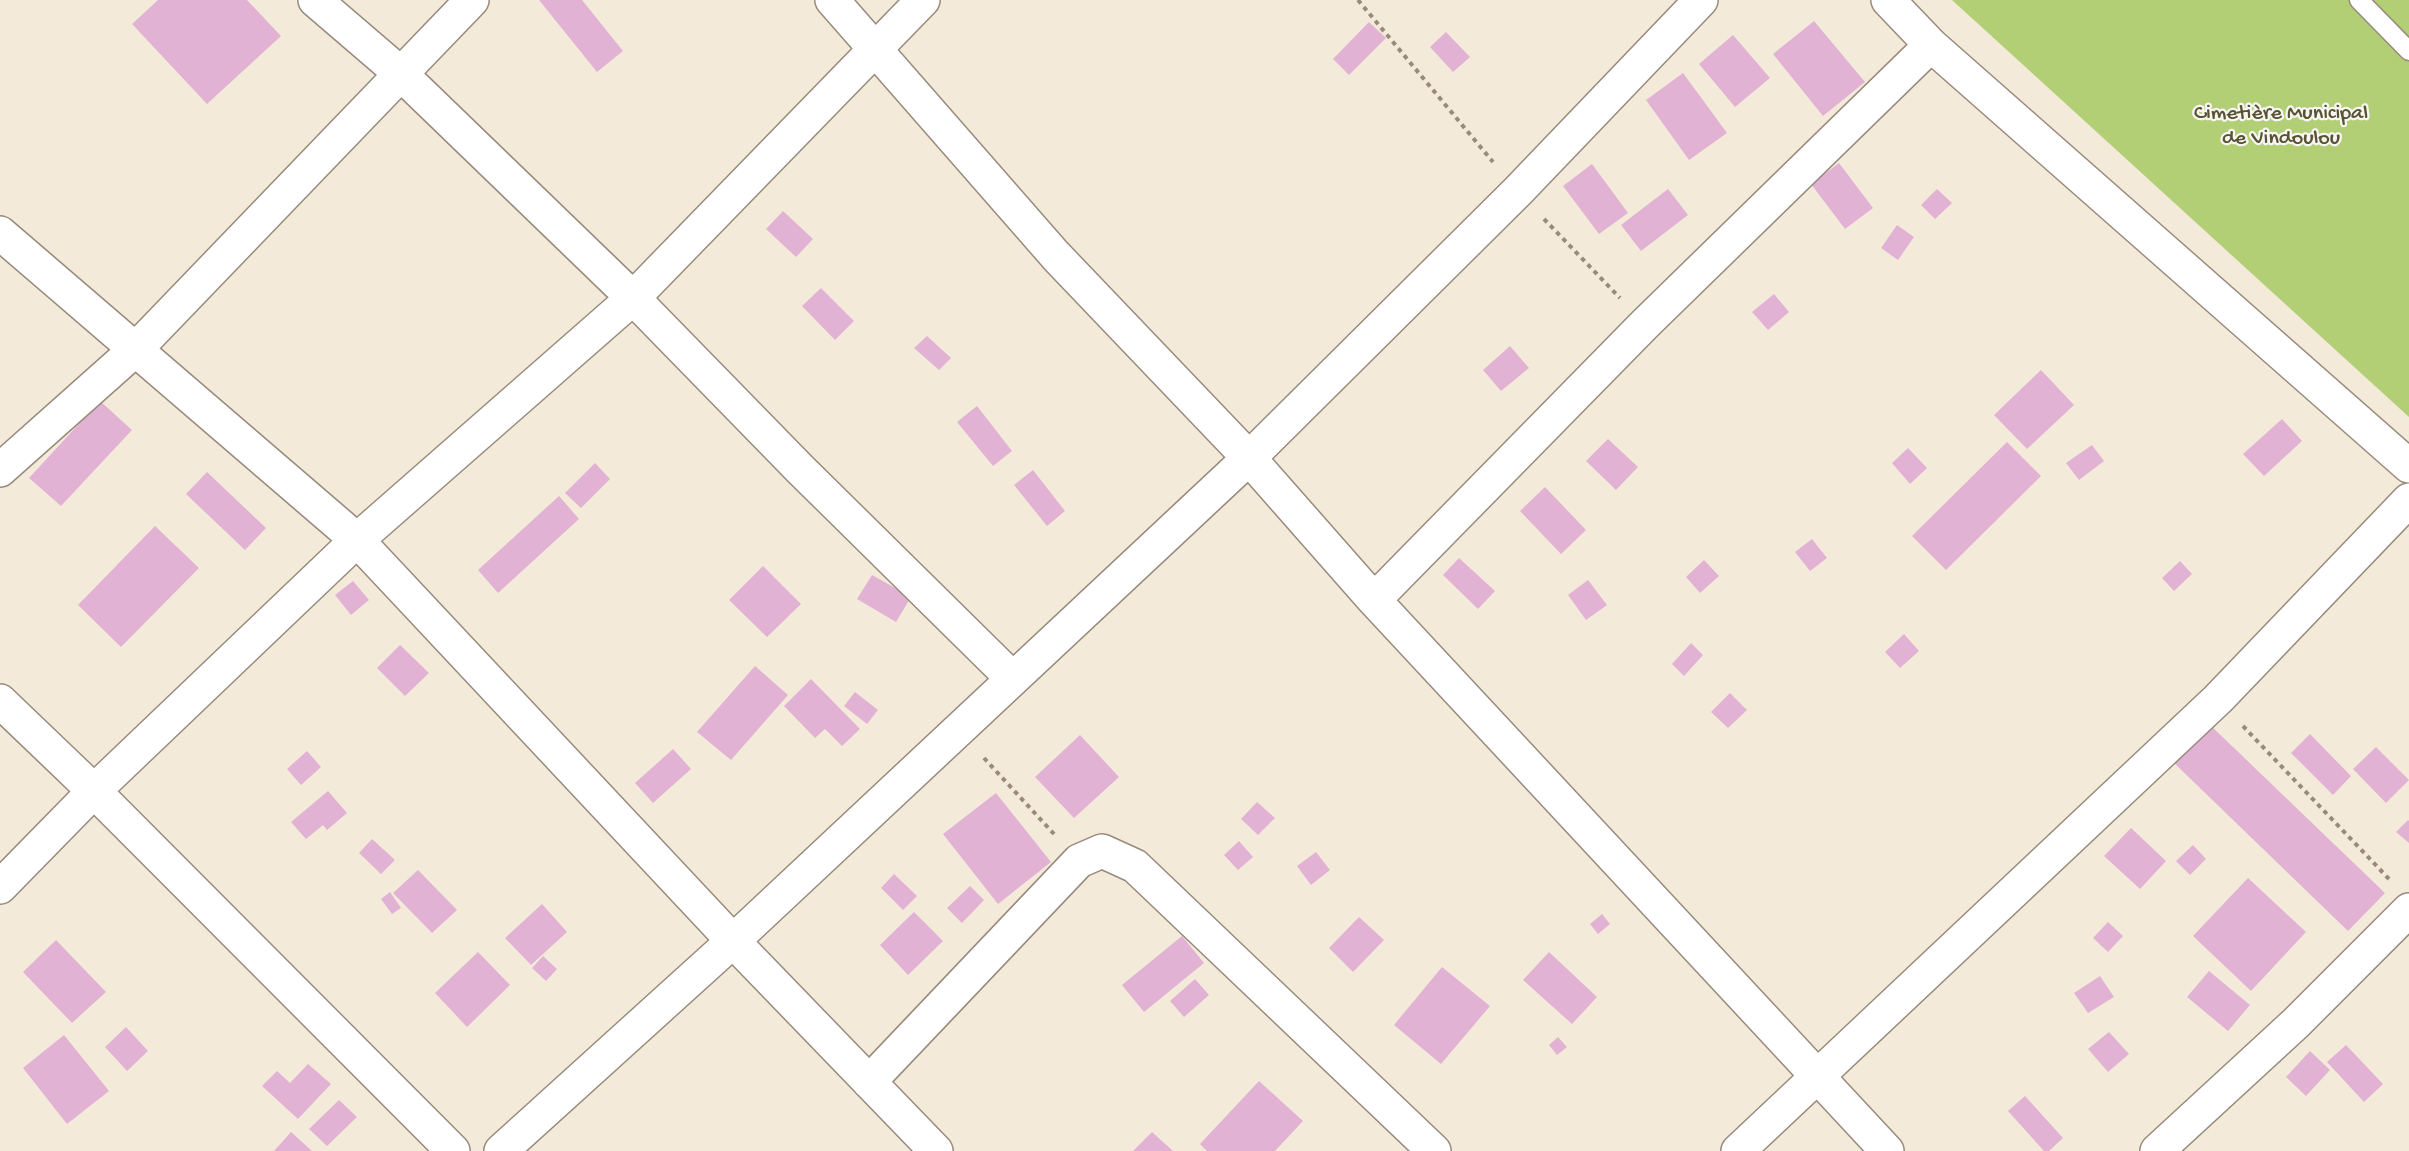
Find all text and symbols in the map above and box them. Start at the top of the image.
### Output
park label: Cimetière Municipal de Vindoulou [2194,102,2368,154]

